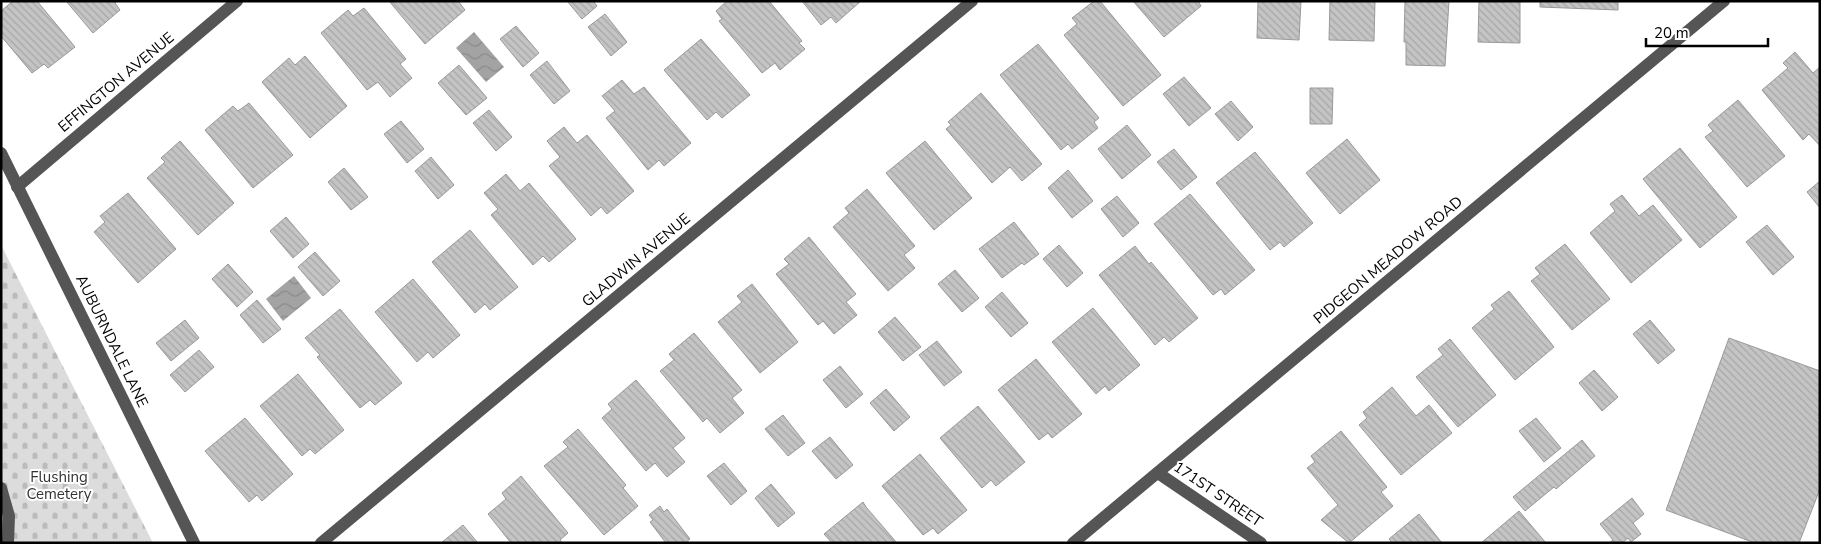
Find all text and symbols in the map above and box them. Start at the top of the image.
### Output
scale bar [1646,15,1768,47]
text: 20 m [1654,23,1689,43]
street label: EFFINGTON AVENUE [54,28,178,136]
street label: PIDGEON MEADOW ROAD [1309,192,1467,328]
street label: GLADWIN AVENUE [578,209,694,311]
street label: AUBURNDALE LANE [71,271,153,411]
street label: 171ST STREET [1170,457,1266,531]
park label: Flushing Cemetery [26,467,92,504]

